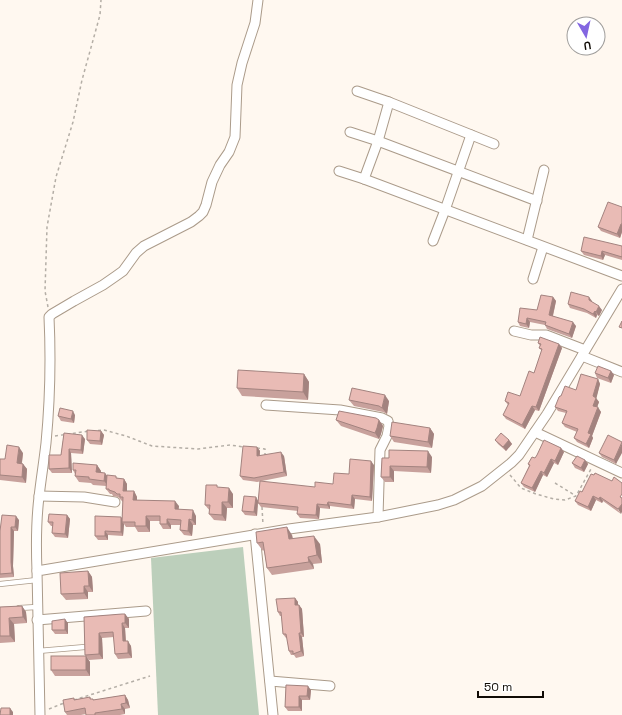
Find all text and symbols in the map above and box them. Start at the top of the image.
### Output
north arrow [566,16,606,56]
text: U [583,38,592,53]
scale bar [478,673,543,699]
text: 50 m [484,679,512,695]

